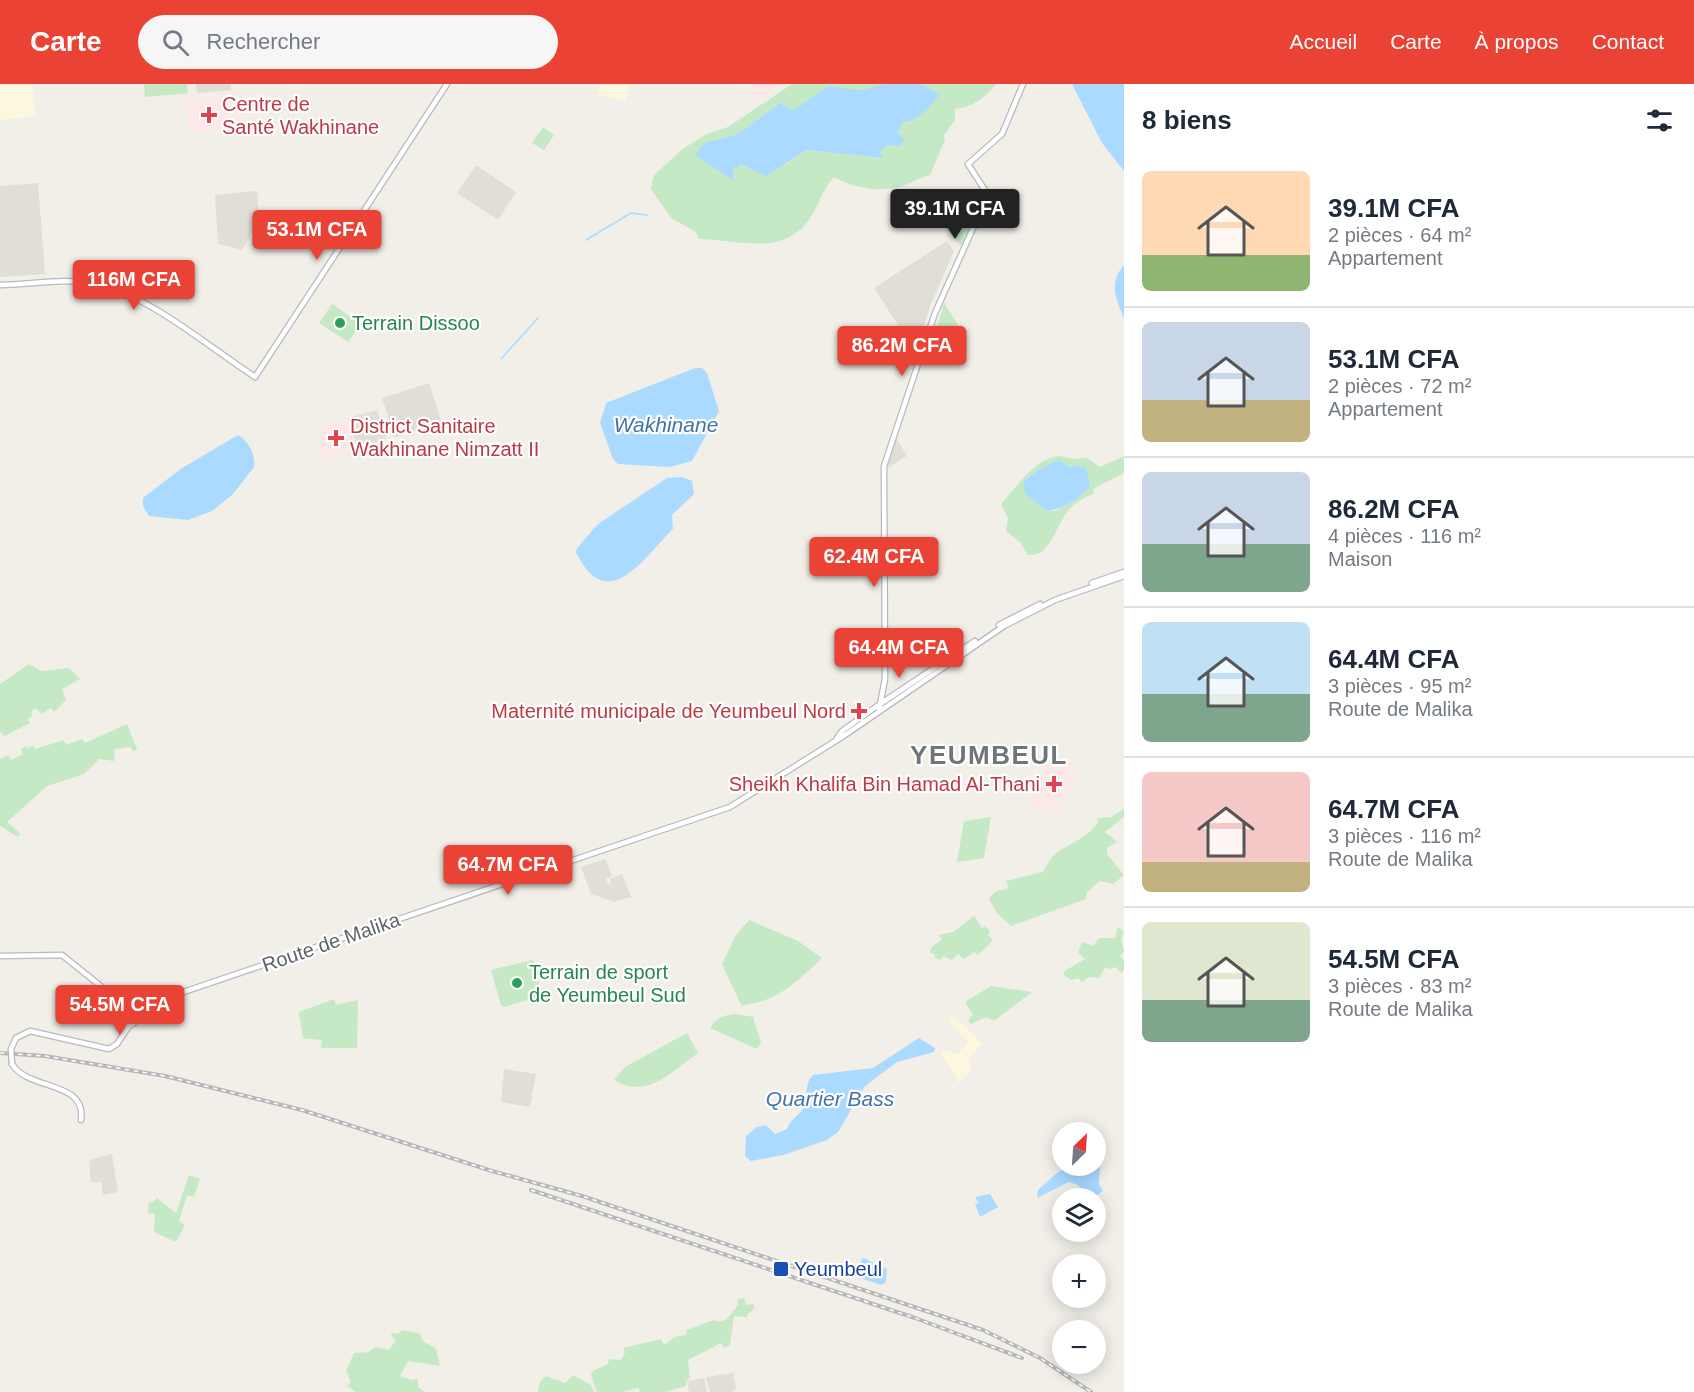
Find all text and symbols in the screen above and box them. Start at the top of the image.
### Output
search box [138,15,558,69]
text: Carte [30,26,102,57]
icon: search [159,26,192,59]
text: Rechercher [207,29,320,54]
text: Accueil [1290,30,1357,53]
text: Carte [1390,30,1442,53]
text: À propos [1475,30,1559,53]
text: Contact [1592,30,1664,53]
place label: Centre de Santé Wakhinane [222,93,379,138]
icon: filters [1643,104,1676,137]
text: 8 biens [1142,105,1232,135]
marker: Centre de Santé Wakhinane [200,106,218,124]
pin: 39.1M CFA [886,189,1024,240]
text: 39.1M CFA [1328,193,1460,223]
icon: home [1190,195,1262,267]
text: 39.1M CFA [904,197,1006,219]
pin: 53.1M CFA [248,210,386,261]
text: 53.1M CFA [266,218,368,240]
text: 2 pièces · 64 m² [1328,224,1471,246]
text: Appartement [1328,247,1443,269]
pin: 116M CFA [72,260,196,311]
text: 116M CFA [87,268,181,290]
place label: Terrain Dissoo [352,312,480,334]
marker: Terrain Dissoo [333,316,347,330]
pin: 86.2M CFA [833,326,971,377]
text: 86.2M CFA [851,334,953,356]
text: 53.1M CFA [1328,344,1460,374]
icon: home [1190,346,1262,418]
text: 2 pièces · 72 m² [1328,375,1471,397]
text: Appartement [1328,398,1443,420]
water label: Wakhinane [614,413,718,436]
place label: District Sanitaire Wakhinane Nimzatt II [350,415,539,460]
marker: District Sanitaire Wakhinane Nimzatt II [327,429,345,447]
text: 86.2M CFA [1328,494,1460,524]
icon: home [1190,496,1262,568]
text: 4 pièces · 116 m² [1328,525,1481,547]
pin: 62.4M CFA [805,537,943,588]
text: 62.4M CFA [823,545,925,567]
text: Maison [1328,548,1392,570]
pin: 64.4M CFA [830,628,968,679]
text: 64.4M CFA [848,636,950,658]
text: 64.4M CFA [1328,644,1460,674]
icon: home [1190,646,1262,718]
text: 3 pièces · 95 m² [1328,675,1471,697]
text: Route de Malika [1328,698,1473,720]
place label: Maternité municipale de Yeumbeul Nord [491,700,846,722]
marker: Maternité municipale de Yeumbeul Nord [850,702,868,720]
district label: YEUMBEUL [910,740,1068,770]
place label: Sheikh Khalifa Bin Hamad Al-Thani [729,773,1040,795]
marker: Sheikh Khalifa Bin Hamad Al-Thani [1045,775,1063,793]
text: 64.7M CFA [1328,794,1460,824]
icon: home [1190,796,1262,868]
text: 3 pièces · 116 m² [1328,825,1481,847]
pin: 64.7M CFA [439,845,577,896]
text: Route de Malika [1328,848,1473,870]
text: 64.7M CFA [457,853,559,875]
street label: Route de Malika [259,908,404,976]
text: 54.5M CFA [1328,944,1460,974]
icon: home [1190,946,1262,1018]
place label: Terrain de sport de Yeumbeul Sud [529,961,686,1006]
text: 3 pièces · 83 m² [1328,975,1471,997]
marker: Terrain de sport de Yeumbeul Sud [510,976,524,990]
pin: 54.5M CFA [51,985,189,1036]
text: 54.5M CFA [69,993,171,1015]
text: Route de Malika [1328,998,1473,1020]
water label: Quartier Bass [766,1087,895,1110]
north arrow [1052,1122,1106,1176]
map controls [1052,1122,1106,1374]
button: layers [1052,1188,1106,1242]
button: + [1052,1254,1106,1308]
place label: Yeumbeul [794,1258,882,1280]
marker: Yeumbeul [772,1260,790,1278]
button: − [1052,1320,1106,1374]

